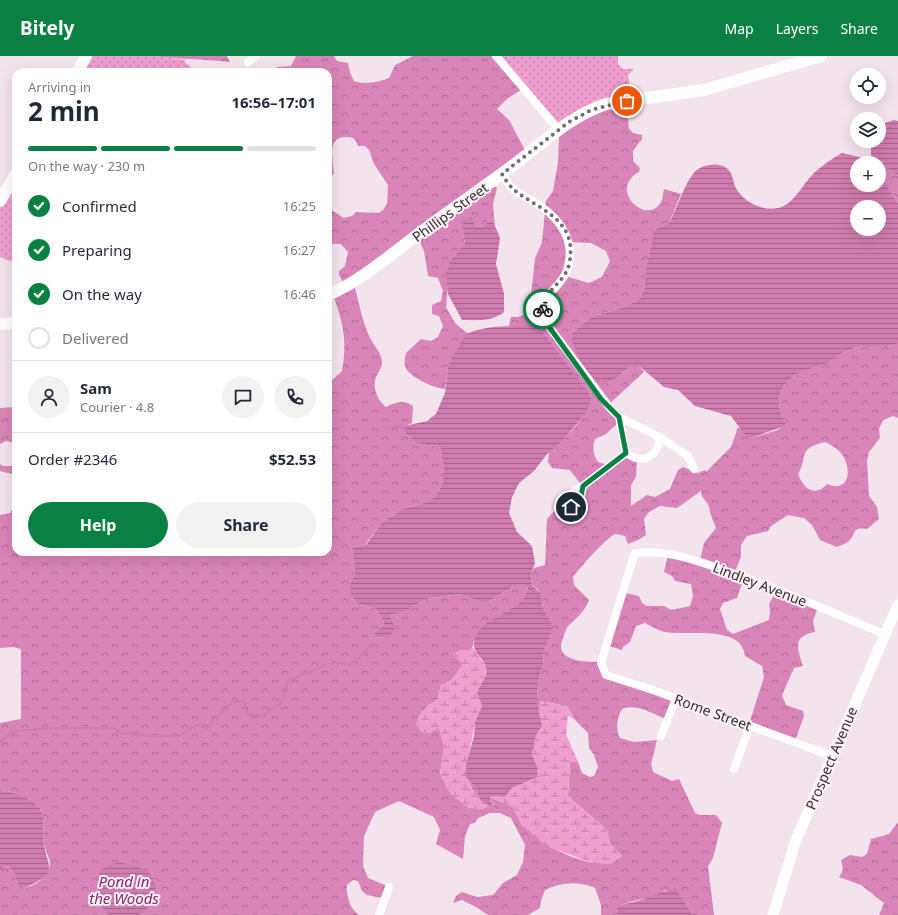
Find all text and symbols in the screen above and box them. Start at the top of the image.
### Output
text: Bitely [20,15,74,41]
text: Map [725,19,754,38]
text: Layers [776,19,818,38]
text: Share [840,19,878,38]
map controls [850,68,886,236]
button: locate [850,68,886,104]
text: Arriving in [28,78,91,96]
pin [610,84,644,118]
icon: bag [616,90,638,112]
text: 16:56–17:01 [231,92,316,112]
text: 2 min [28,93,100,129]
button: layers [850,112,886,148]
button: + [850,156,886,192]
text: On the way · 230 m [28,157,145,175]
street label: Phillips Street [408,178,492,246]
icon: check [28,195,50,217]
text: Confirmed [62,196,137,216]
text: 16:25 [283,197,316,215]
button: − [850,200,886,236]
icon: check [28,239,50,261]
text: Preparing [62,240,132,260]
text: 16:27 [283,241,316,259]
icon: check [28,283,50,305]
text: On the way [62,284,142,304]
text: 16:46 [283,285,316,303]
courier [523,289,563,329]
icon: bike [532,298,554,320]
text: Delivered [62,328,129,348]
button: person [28,376,70,418]
button: chat [222,376,264,418]
button: phone [274,376,316,418]
text: Sam [80,378,112,398]
text: Courier · 4.8 [80,398,154,416]
text: Order #2346 [28,449,117,469]
text: $52.53 [269,449,316,469]
pin [554,490,588,524]
icon: home [560,496,582,518]
button: Help [28,502,168,548]
button: Share [176,502,316,548]
street label: Lindley Avenue [710,557,810,611]
street label: Rome Street [672,689,754,735]
street label: Prospect Avenue [801,703,861,812]
water label: Pond in the Woods [89,871,159,908]

